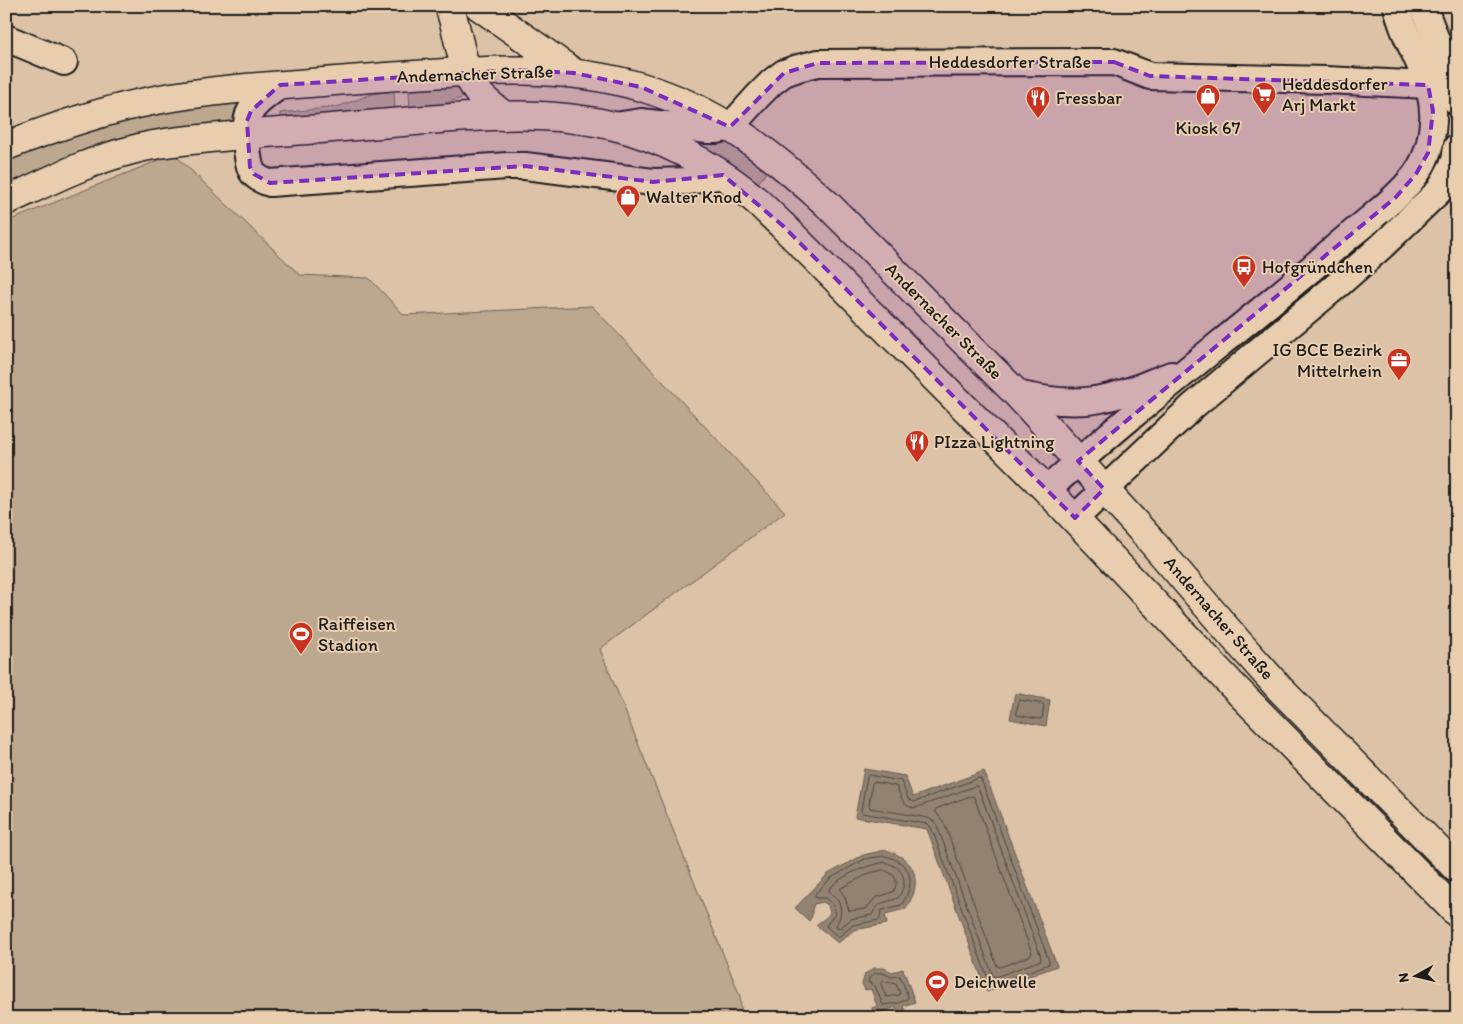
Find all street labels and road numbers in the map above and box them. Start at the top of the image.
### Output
street label: Heddesdorfer Straße [929,51,1091,73]
street label: Andernacher Straße [396,60,554,88]
street label: Andernacher Straße [881,258,1007,384]
street label: Andernacher Straße [1159,552,1279,684]

